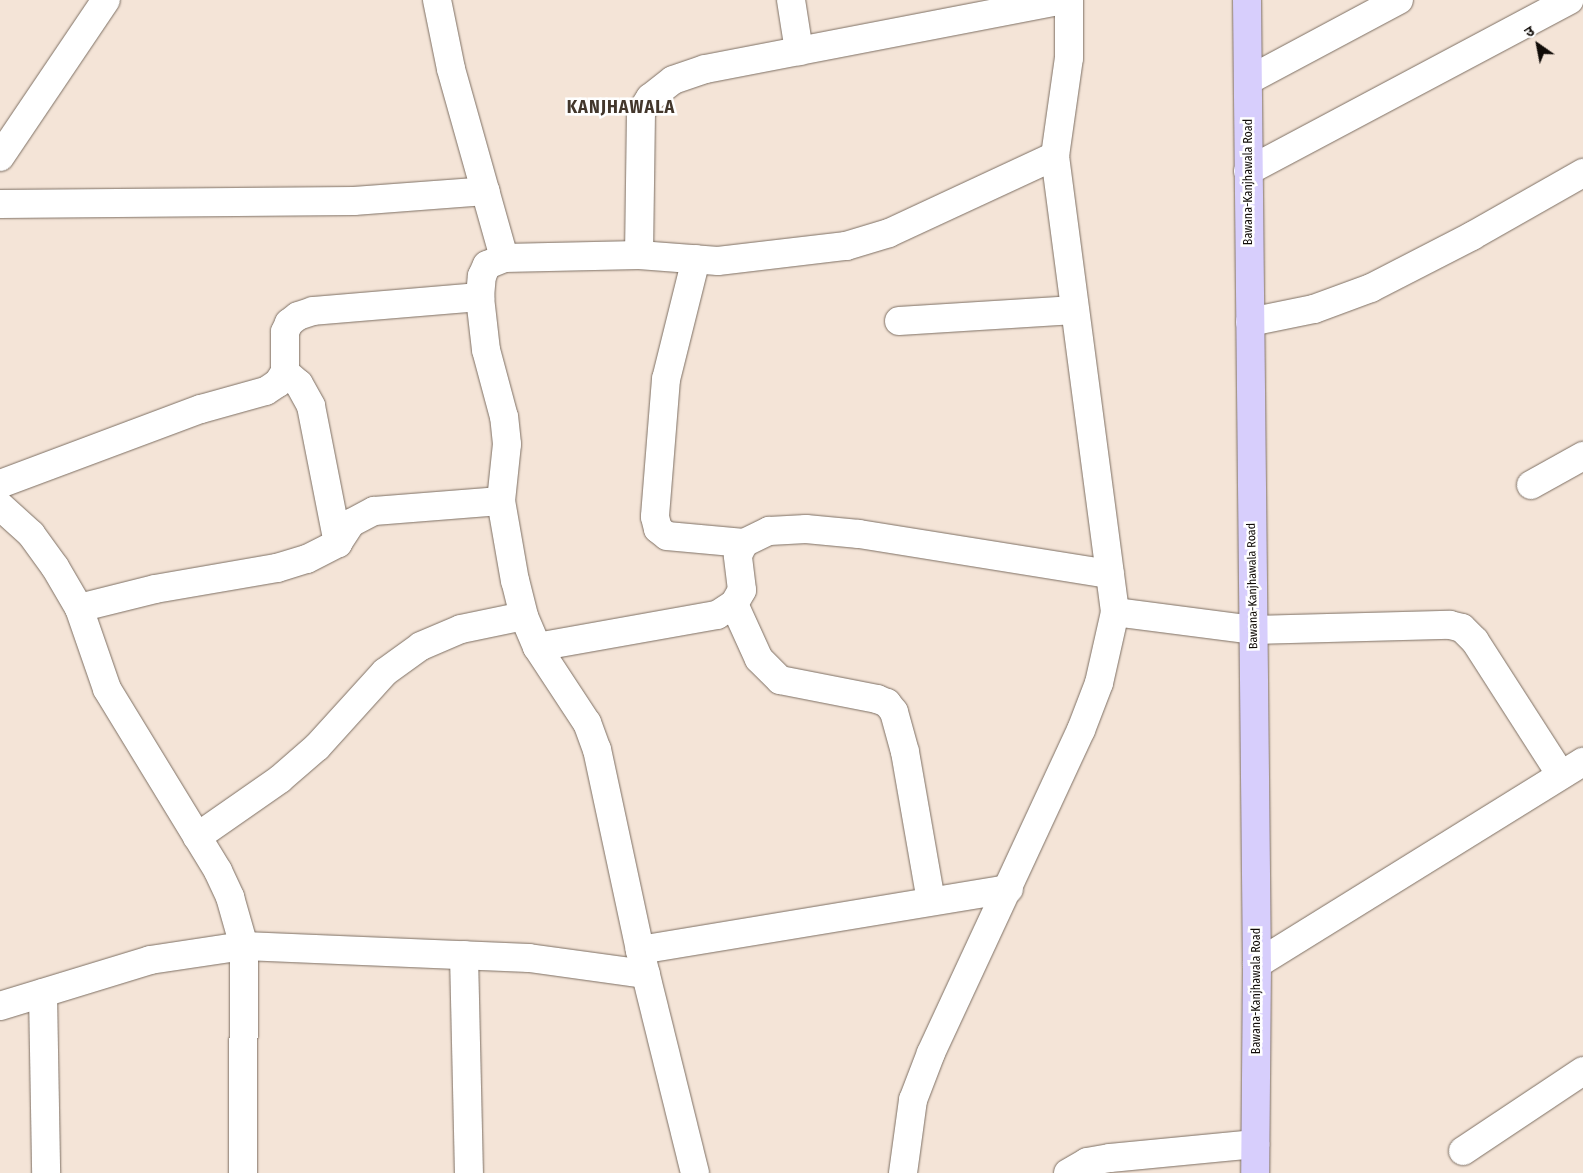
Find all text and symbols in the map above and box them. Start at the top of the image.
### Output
north arrow [1513,20,1563,70]
text: उ [1521,23,1538,41]
district label: KANJHAWALA [565,96,677,118]
street label: Bawana-Kanjhawala Road [1242,119,1256,245]
street label: Bawana-Kanjhawala Road [1245,523,1261,649]
street label: Bawana-Kanjhawala Road [1250,928,1264,1054]

